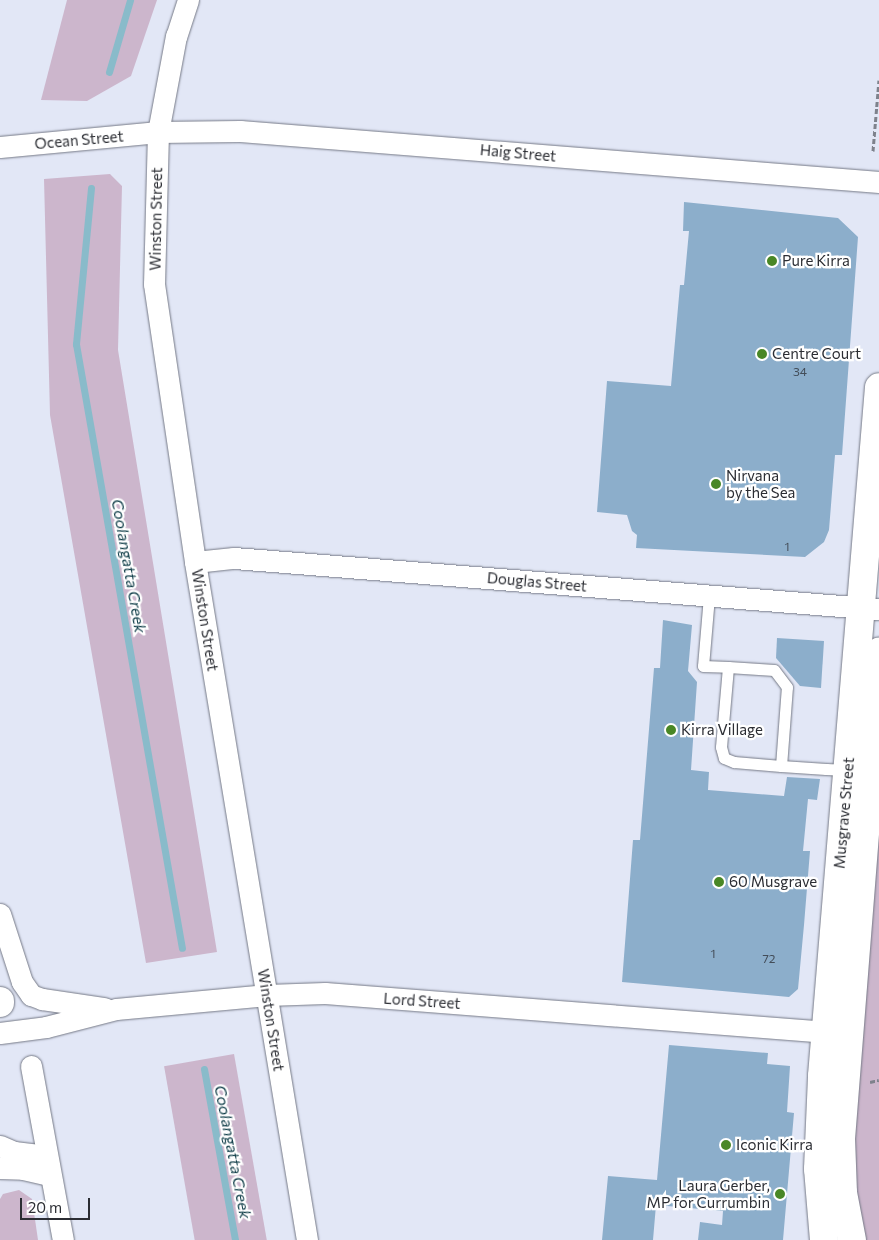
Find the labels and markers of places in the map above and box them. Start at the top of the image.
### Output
place label: Pure Kirra [782,252,850,270]
marker: Pure Kirra [766,255,778,267]
place label: Centre Court [772,345,861,363]
marker: Centre Court [756,348,768,360]
place label: Nirvana by the Sea [726,466,795,501]
marker: Nirvana by the Sea [710,478,722,490]
place label: Kirra Village [681,721,763,739]
marker: Kirra Village [665,724,677,736]
place label: 60 Musgrave [729,873,817,891]
marker: 60 Musgrave [713,876,725,888]
place label: Iconic Kirra [736,1136,813,1154]
marker: Iconic Kirra [720,1139,732,1151]
place label: Laura Gerber, MP for Currumbin [647,1176,770,1211]
marker: Laura Gerber, MP for Currumbin [774,1188,786,1200]

